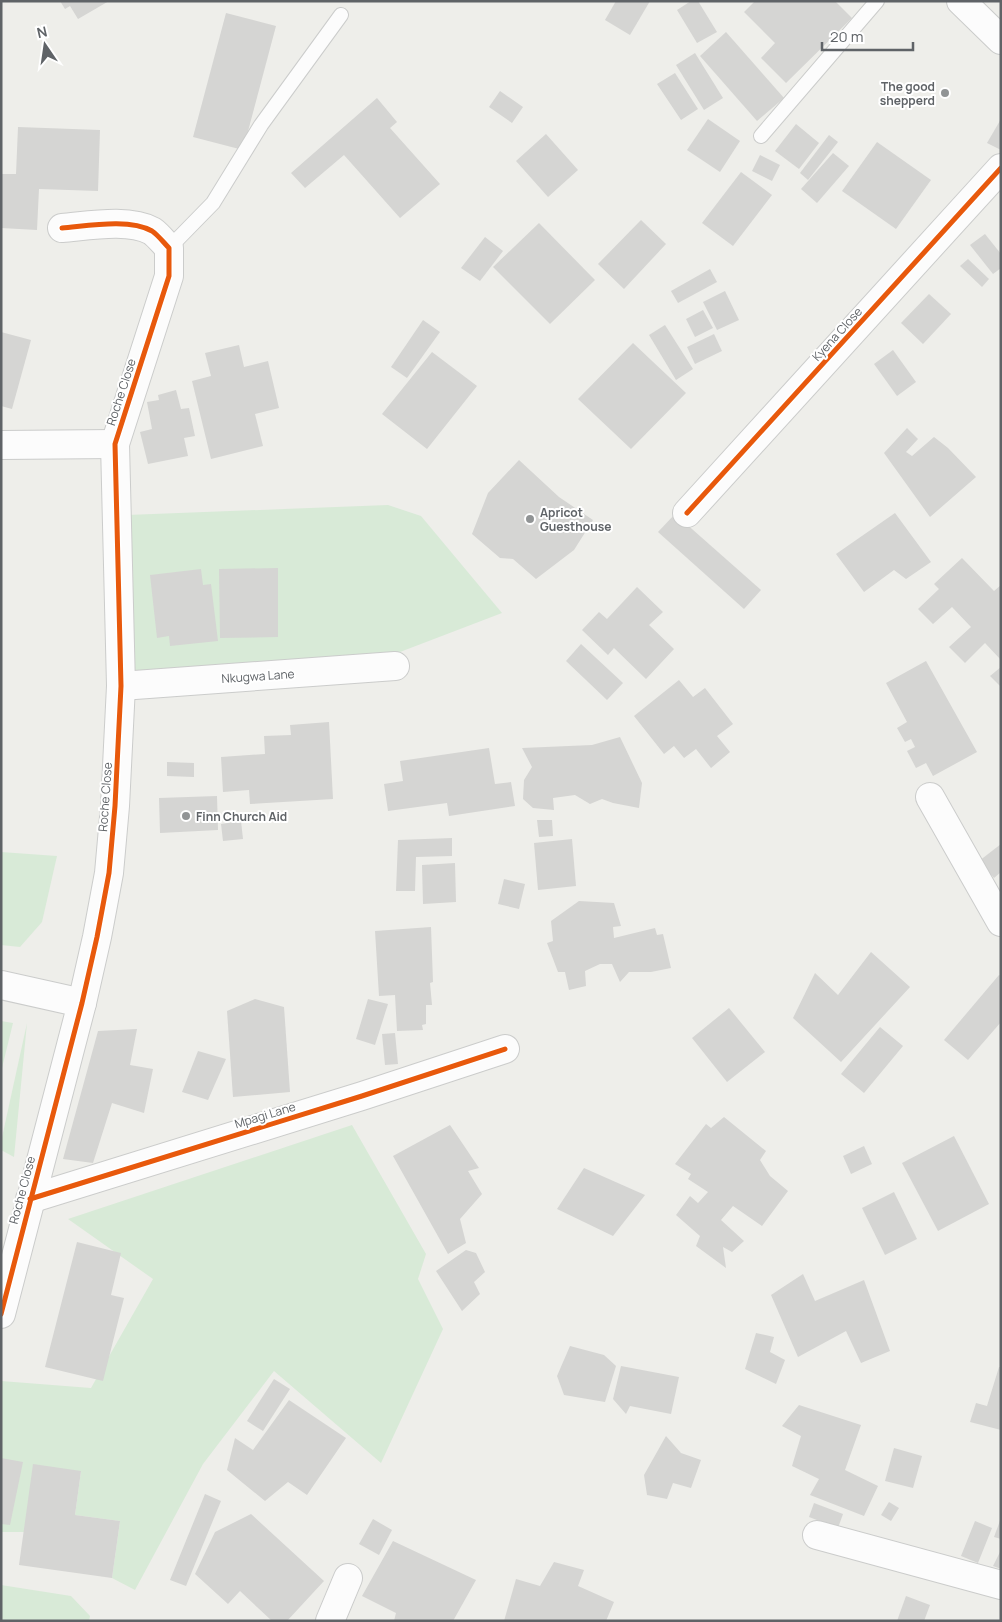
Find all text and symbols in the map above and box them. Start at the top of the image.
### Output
north arrow [20,20,70,70]
scale bar [822,20,913,52]
text: N [35,21,49,42]
text: 20 m [830,26,863,47]
place label: The good shepperd [880,78,935,109]
marker: The good shepperd [939,87,951,99]
street label: Kyena Close [808,303,866,365]
street label: Roche Close [102,356,140,428]
place label: Apricot Guesthouse [540,504,611,535]
marker: Apricot Guesthouse [524,513,536,525]
street label: Nkugwa Lane [221,665,295,687]
street label: Roche Close [94,762,116,832]
place label: Finn Church Aid [196,808,287,825]
marker: Finn Church Aid [180,810,192,822]
street label: Mpagi Lane [232,1098,298,1132]
street label: Roche Close [5,1154,39,1226]

